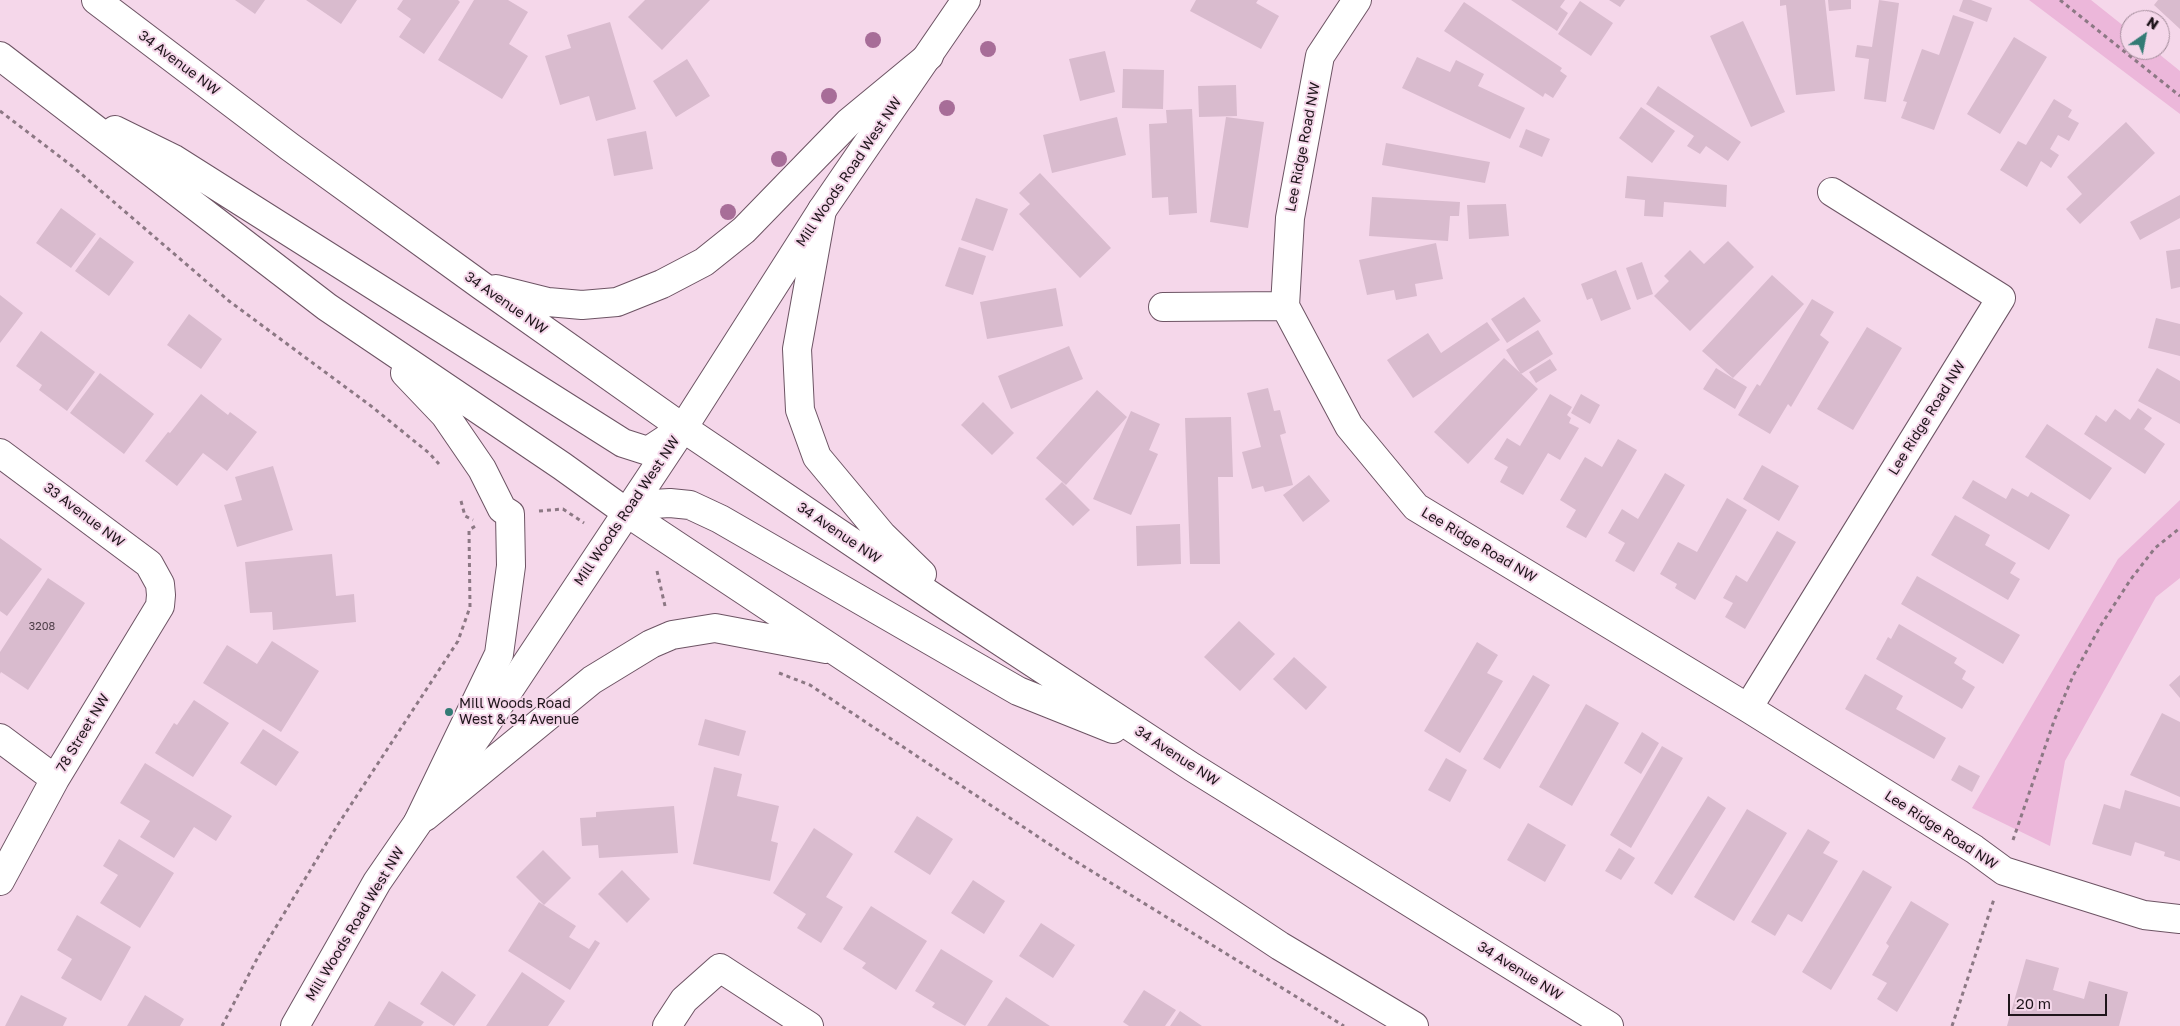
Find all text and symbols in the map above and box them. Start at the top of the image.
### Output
north arrow [2120,10,2170,60]
text: N [2144,13,2162,33]
street label: 34 Avenue NW [135,27,223,99]
street label: Lee Ridge Road NW [1282,81,1324,213]
street label: Mill Woods Road West NW [793,94,905,250]
street label: 34 Avenue NW [461,268,551,338]
street label: Lee Ridge Road NW [1885,358,1969,478]
street label: Mill Woods Road West NW [571,433,683,589]
street label: 33 Avenue NW [40,479,128,551]
street label: 34 Avenue NW [794,499,884,567]
street label: Lee Ridge Road NW [1418,504,1540,586]
house number: 3208 [29,620,55,634]
street label: 78 Street NW [53,691,113,775]
place label: Mill Woods Road West & 34 Avenue [459,696,579,729]
marker: Mill Woods Road West & 34 Avenue [443,706,455,718]
street label: 34 Avenue NW [1132,722,1222,790]
street label: Lee Ridge Road NW [1881,787,2001,873]
street label: Mill Woods Road West NW [302,844,408,1004]
street label: 34 Avenue NW [1474,938,1566,1004]
scale bar [2010,984,2109,1016]
text: 20 m [2016,994,2051,1012]

